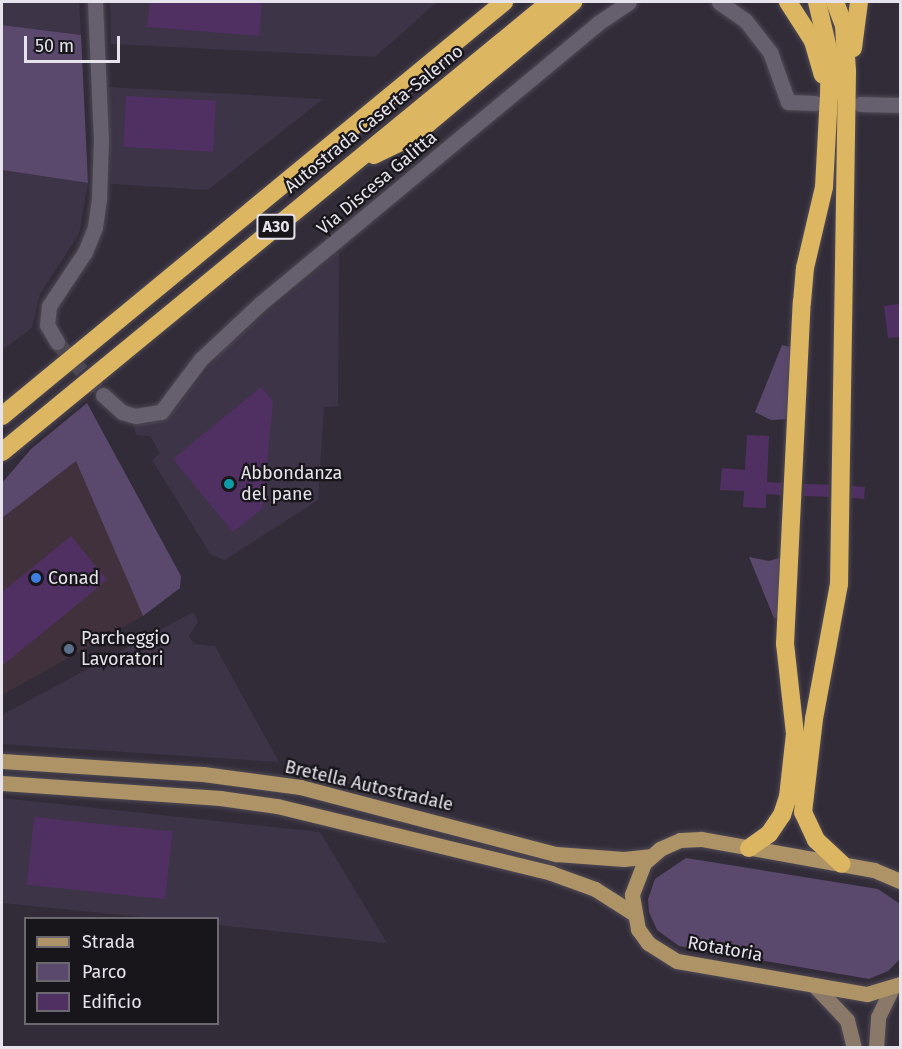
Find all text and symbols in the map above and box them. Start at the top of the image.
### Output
scale bar [27,24,123,62]
text: 50 m [35,35,74,57]
street label: Autostrada Caserta-Salerno [280,40,468,198]
street label: Via Discesa Galitta [313,127,441,239]
road number: A30 [255,214,297,240]
place label: Abbondanza del pane [241,463,342,506]
marker: Abbondanza del pane [222,477,236,491]
place label: Conad [48,567,99,589]
marker: Conad [29,571,43,585]
place label: Parcheggio Lavoratori [81,628,170,670]
marker: Parcheggio Lavoratori [62,642,76,656]
street label: Bretella Autostradale [283,756,455,816]
legend [24,917,219,1025]
text: Strada [82,931,135,953]
street label: Rotatoria [686,932,764,966]
text: Parco [82,961,126,983]
text: Edificio [82,991,142,1013]

